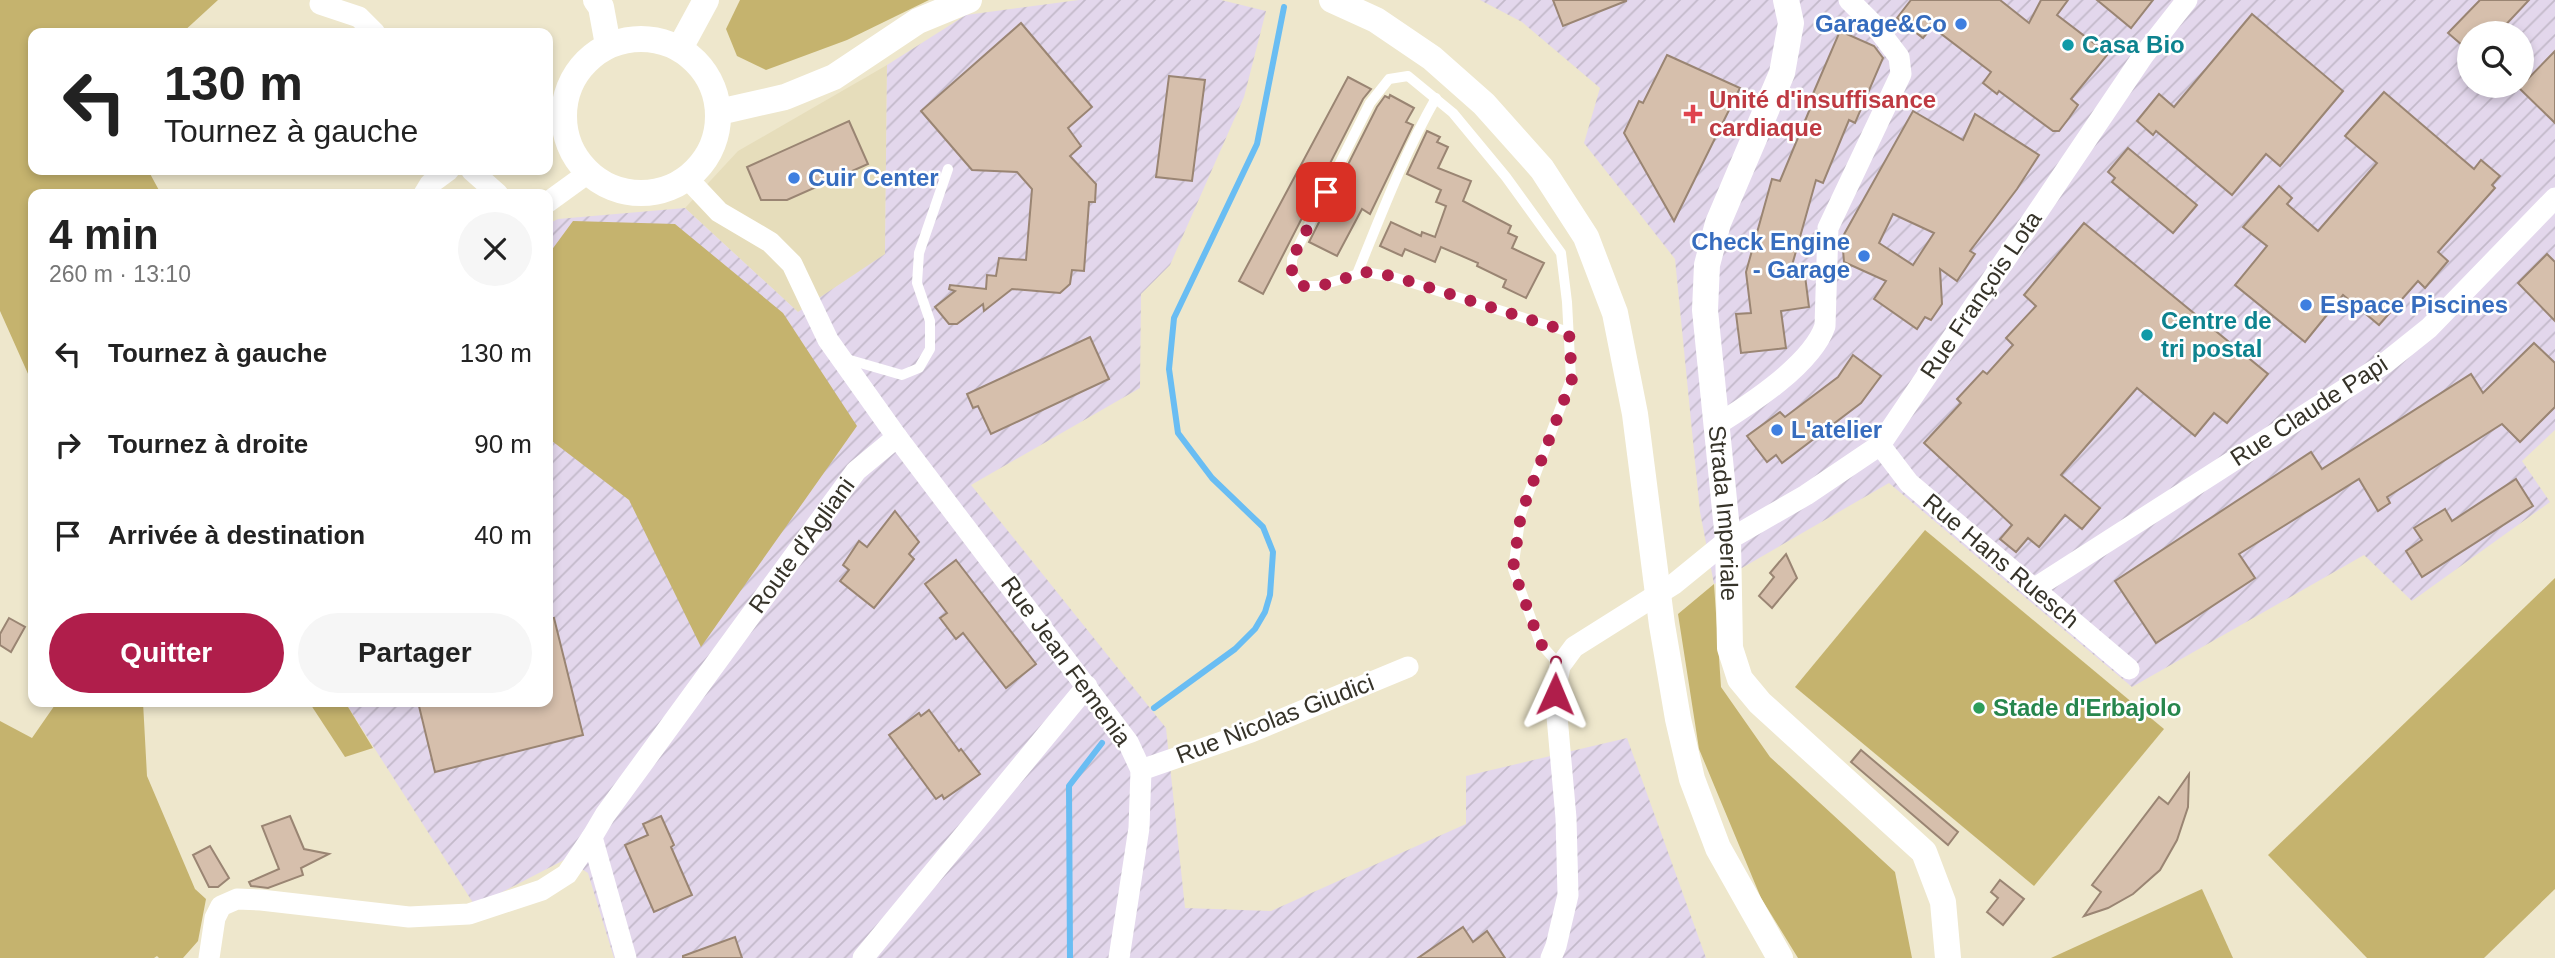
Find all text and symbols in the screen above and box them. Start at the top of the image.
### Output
place label: Garage&Co [1815,10,1947,37]
marker: Garage&Co [1953,16,1969,32]
map controls [2457,21,2534,98]
button: search [2457,21,2534,98]
place label: Casa Bio [2082,31,2185,58]
marker: Casa Bio [2060,37,2076,53]
icon: left [49,56,140,147]
text: 130 m [164,56,303,110]
place label: Unité d'insuffisance cardiaque [1709,86,1936,141]
marker: Unité d'insuffisance cardiaque [1683,104,1703,124]
text: Tournez à gauche [164,113,418,149]
pin [1296,162,1356,222]
place label: Cuir Center [808,164,939,191]
marker: Cuir Center [786,170,802,186]
icon: arrive [1307,173,1345,211]
street label: Rue François Lota [1915,205,2047,384]
text: 4 min [49,211,159,258]
button: close [458,212,532,286]
place label: Check Engine - Garage [1691,228,1850,283]
marker: Check Engine - Garage [1856,248,1872,264]
text: 260 m · 13:10 [49,261,191,287]
place label: Espace Piscines [2320,291,2508,318]
marker: Espace Piscines [2298,297,2314,313]
place label: Centre de tri postal [2161,307,2272,362]
marker: Centre de tri postal [2139,327,2155,343]
icon: left [49,335,87,373]
text: Tournez à gauche [108,338,327,368]
text: 130 m [460,338,532,368]
street label: Rue Claude Papi [2225,350,2392,471]
place label: L'atelier [1791,416,1882,443]
marker: L'atelier [1769,422,1785,438]
street label: Strada Imperiale [1704,424,1743,601]
icon: right [49,426,87,464]
text: Tournez à droite [108,429,308,459]
text: 90 m [474,429,532,459]
street label: Route d'Agliani [743,472,860,618]
street label: Rue Hans Ruesch [1918,488,2085,634]
icon: arrive [49,517,87,555]
text: Arrivée à destination [108,520,365,550]
text: 40 m [474,520,532,550]
street label: Rue Jean Femenia [996,571,1137,751]
button: Quitter [49,613,284,693]
button: Partager [298,613,532,693]
position arrow [1518,657,1592,731]
street label: Rue Nicolas Giudici [1172,668,1377,769]
place label: Stade d'Erbajolo [1993,694,2181,721]
marker: Stade d'Erbajolo [1971,700,1987,716]

